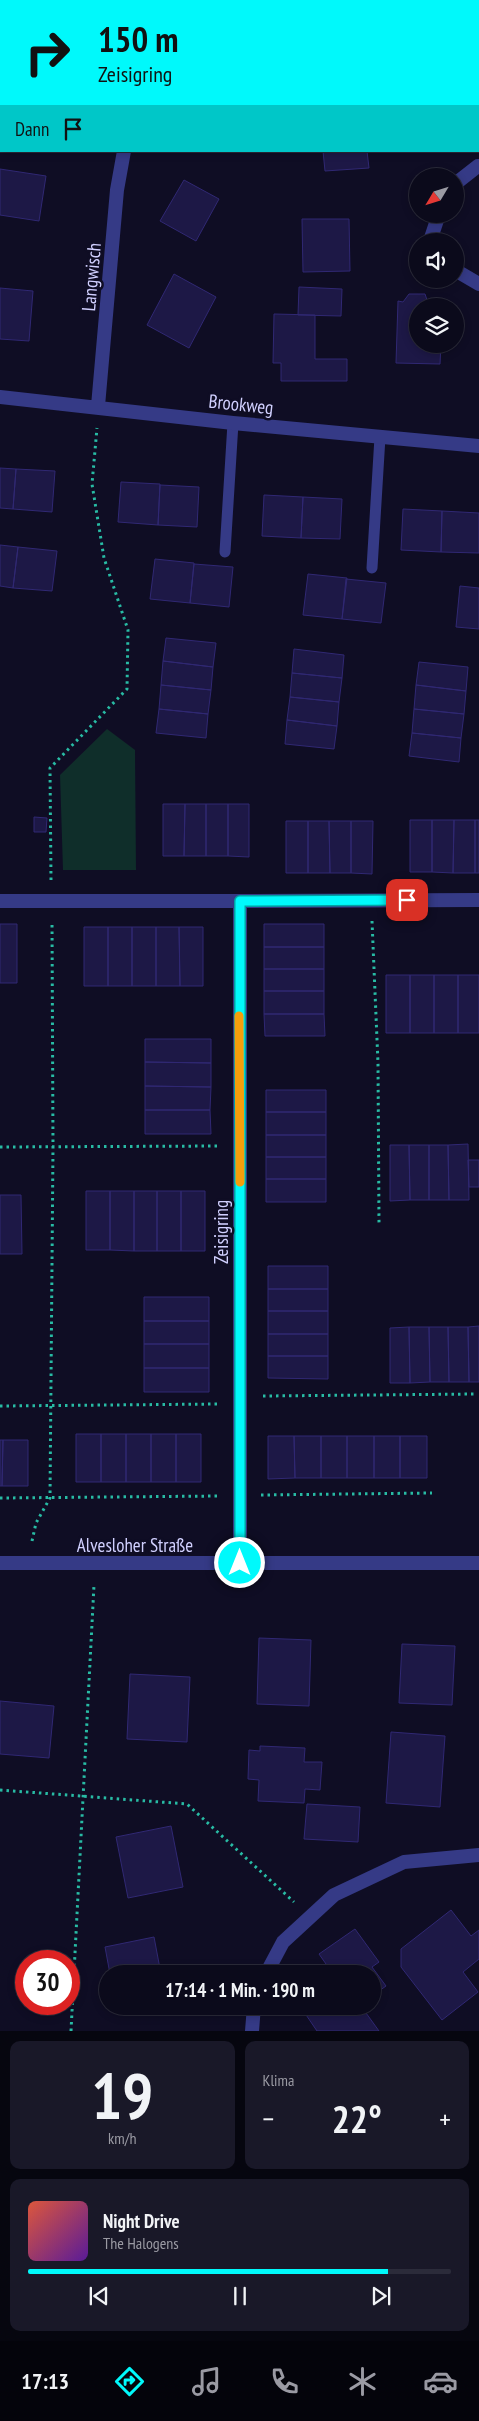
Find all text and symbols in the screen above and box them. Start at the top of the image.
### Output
text: 150 m [98,16,179,62]
icon: right [15,20,80,85]
text: Zeisigring [98,60,172,88]
icon: arrive [59,115,87,143]
text: Dann [15,117,49,141]
north arrow [409,168,464,222]
map controls [409,168,464,353]
button: sound [409,233,464,288]
street label: Langwisch [76,242,106,312]
button: layers [409,298,464,353]
street label: Brookweg [207,389,275,419]
pin [386,879,428,921]
icon: arrive [393,886,421,914]
street label: Zeisigring [209,1200,233,1264]
street label: Alvesloher Straße [77,1533,193,1557]
position arrow [213,1536,265,1588]
speed limit sign: 30 [15,1950,80,2015]
text: 17:14 · 1 Min. · 190 m [165,1978,315,2002]
text: 19 [91,2053,153,2137]
text: Klima [263,2070,294,2090]
text: 22° [332,2094,382,2143]
text: − [263,2100,274,2137]
text: + [439,2100,451,2137]
text: km/h [108,2128,136,2148]
text: Night Drive [103,2209,180,2233]
text: The Halogens [103,2233,179,2253]
icon: previous [85,2282,113,2310]
icon: pause [226,2282,254,2310]
icon: next [367,2282,395,2310]
icon: directions [112,2364,147,2399]
icon: music [189,2364,224,2399]
icon: phone [267,2364,302,2399]
icon: climate [345,2364,380,2399]
icon: car [423,2364,458,2399]
text: 17:13 [21,2367,69,2395]

